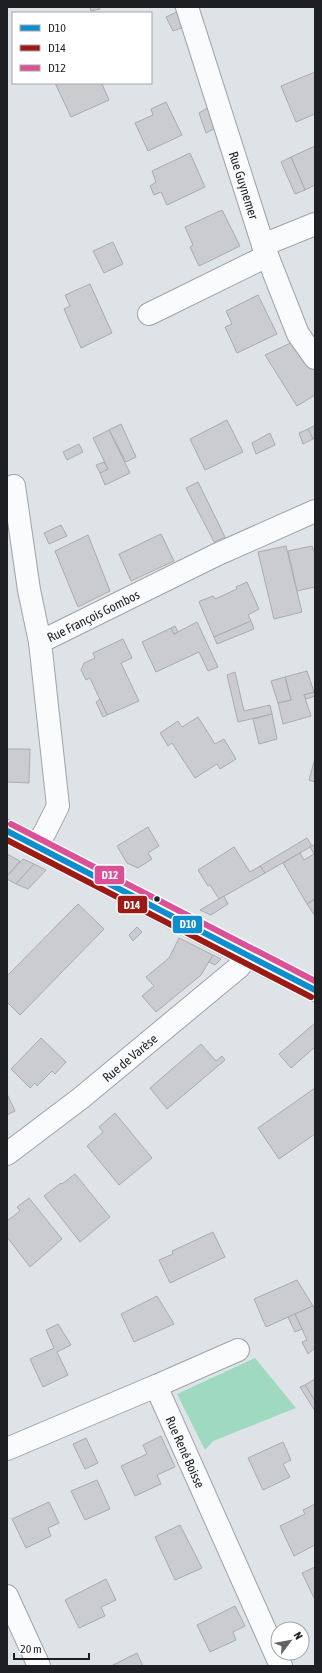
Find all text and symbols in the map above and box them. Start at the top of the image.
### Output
legend [12,12,152,84]
text: D10 [48,21,66,35]
text: D14 [48,41,66,55]
text: D12 [48,61,66,75]
street label: Rue Guynemer [226,149,262,221]
street label: Rue François Gombos [45,586,142,645]
line badge: D12 [94,865,125,885]
text: D12 [102,869,118,881]
unlabelled marker [152,894,162,904]
line badge: D14 [117,895,148,914]
text: D14 [124,899,140,911]
line badge: D10 [172,915,203,934]
text: D10 [180,918,196,930]
street label: Rue de Varèse [99,1031,160,1085]
street label: Rue René Boisse [163,1414,208,1490]
north arrow [270,1621,310,1661]
text: N [292,1630,305,1642]
scale bar [14,1635,89,1661]
text: 20 m [20,1642,42,1656]

